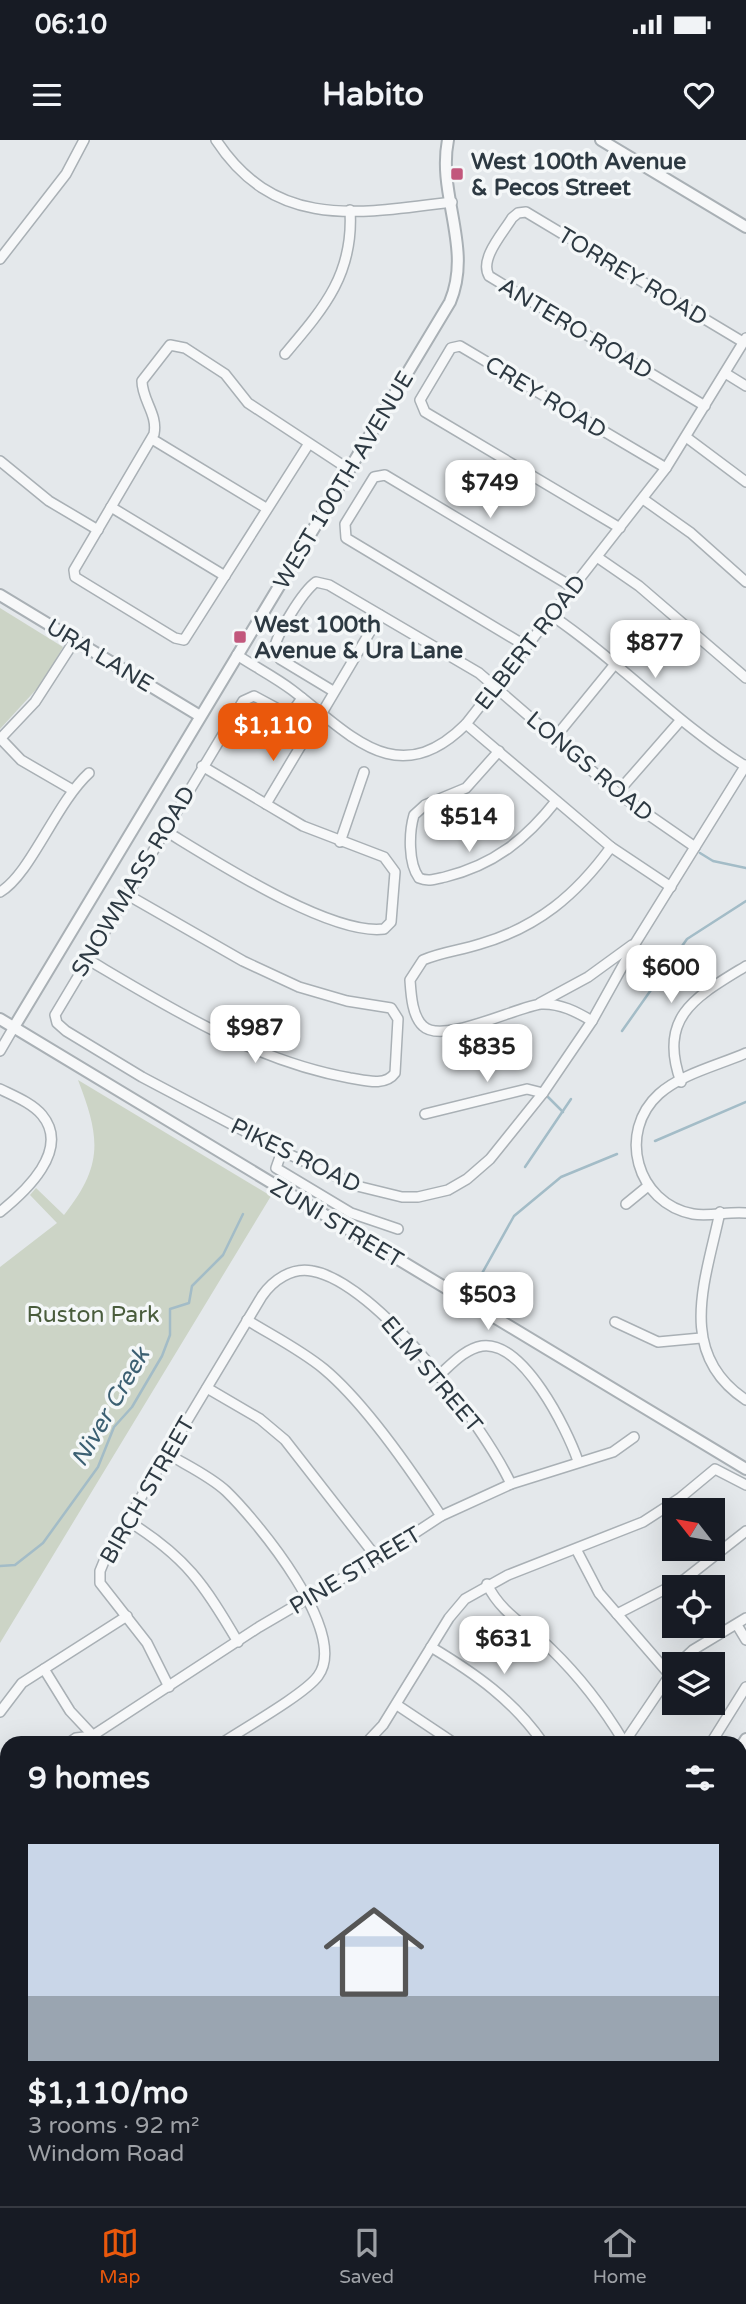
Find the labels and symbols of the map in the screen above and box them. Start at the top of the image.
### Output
place label: West 100th Avenue & Pecos Street [471,148,686,202]
marker: West 100th Avenue & Pecos Street [449,166,465,182]
street label: TORREY ROAD [553,221,712,332]
street label: ANTERO ROAD [493,272,657,386]
street label: CREY ROAD [480,351,611,445]
street label: WEST 100TH AVENUE [268,366,420,595]
pin: $749 [449,460,531,520]
street label: ELBERT ROAD [469,569,592,716]
place label: West 100th Avenue & Ura Lane [254,611,463,665]
street label: URA LANE [41,613,158,699]
pin: $877 [614,620,696,680]
marker: West 100th Avenue & Ura Lane [232,629,248,645]
pin: $1,110 [216,704,330,763]
street label: LONGS ROAD [520,706,659,828]
street label: SNOWMASS ROAD [66,781,202,982]
pin: $514 [428,794,510,854]
pin: $600 [630,946,712,1005]
pin: $987 [214,1006,296,1065]
pin: $835 [446,1024,528,1084]
street label: PIKES ROAD [226,1112,365,1199]
street label: ZUNI STREET [265,1173,408,1275]
pin: $503 [447,1272,529,1332]
park label: Ruston Park [26,1301,160,1329]
street label: ELM STREET [374,1311,488,1438]
water label: Niver Creek [65,1341,157,1472]
street label: BIRCH STREET [94,1412,201,1569]
north arrow [662,1498,724,1561]
street label: PINE STREET [285,1521,426,1621]
pin: $631 [463,1616,545,1676]

